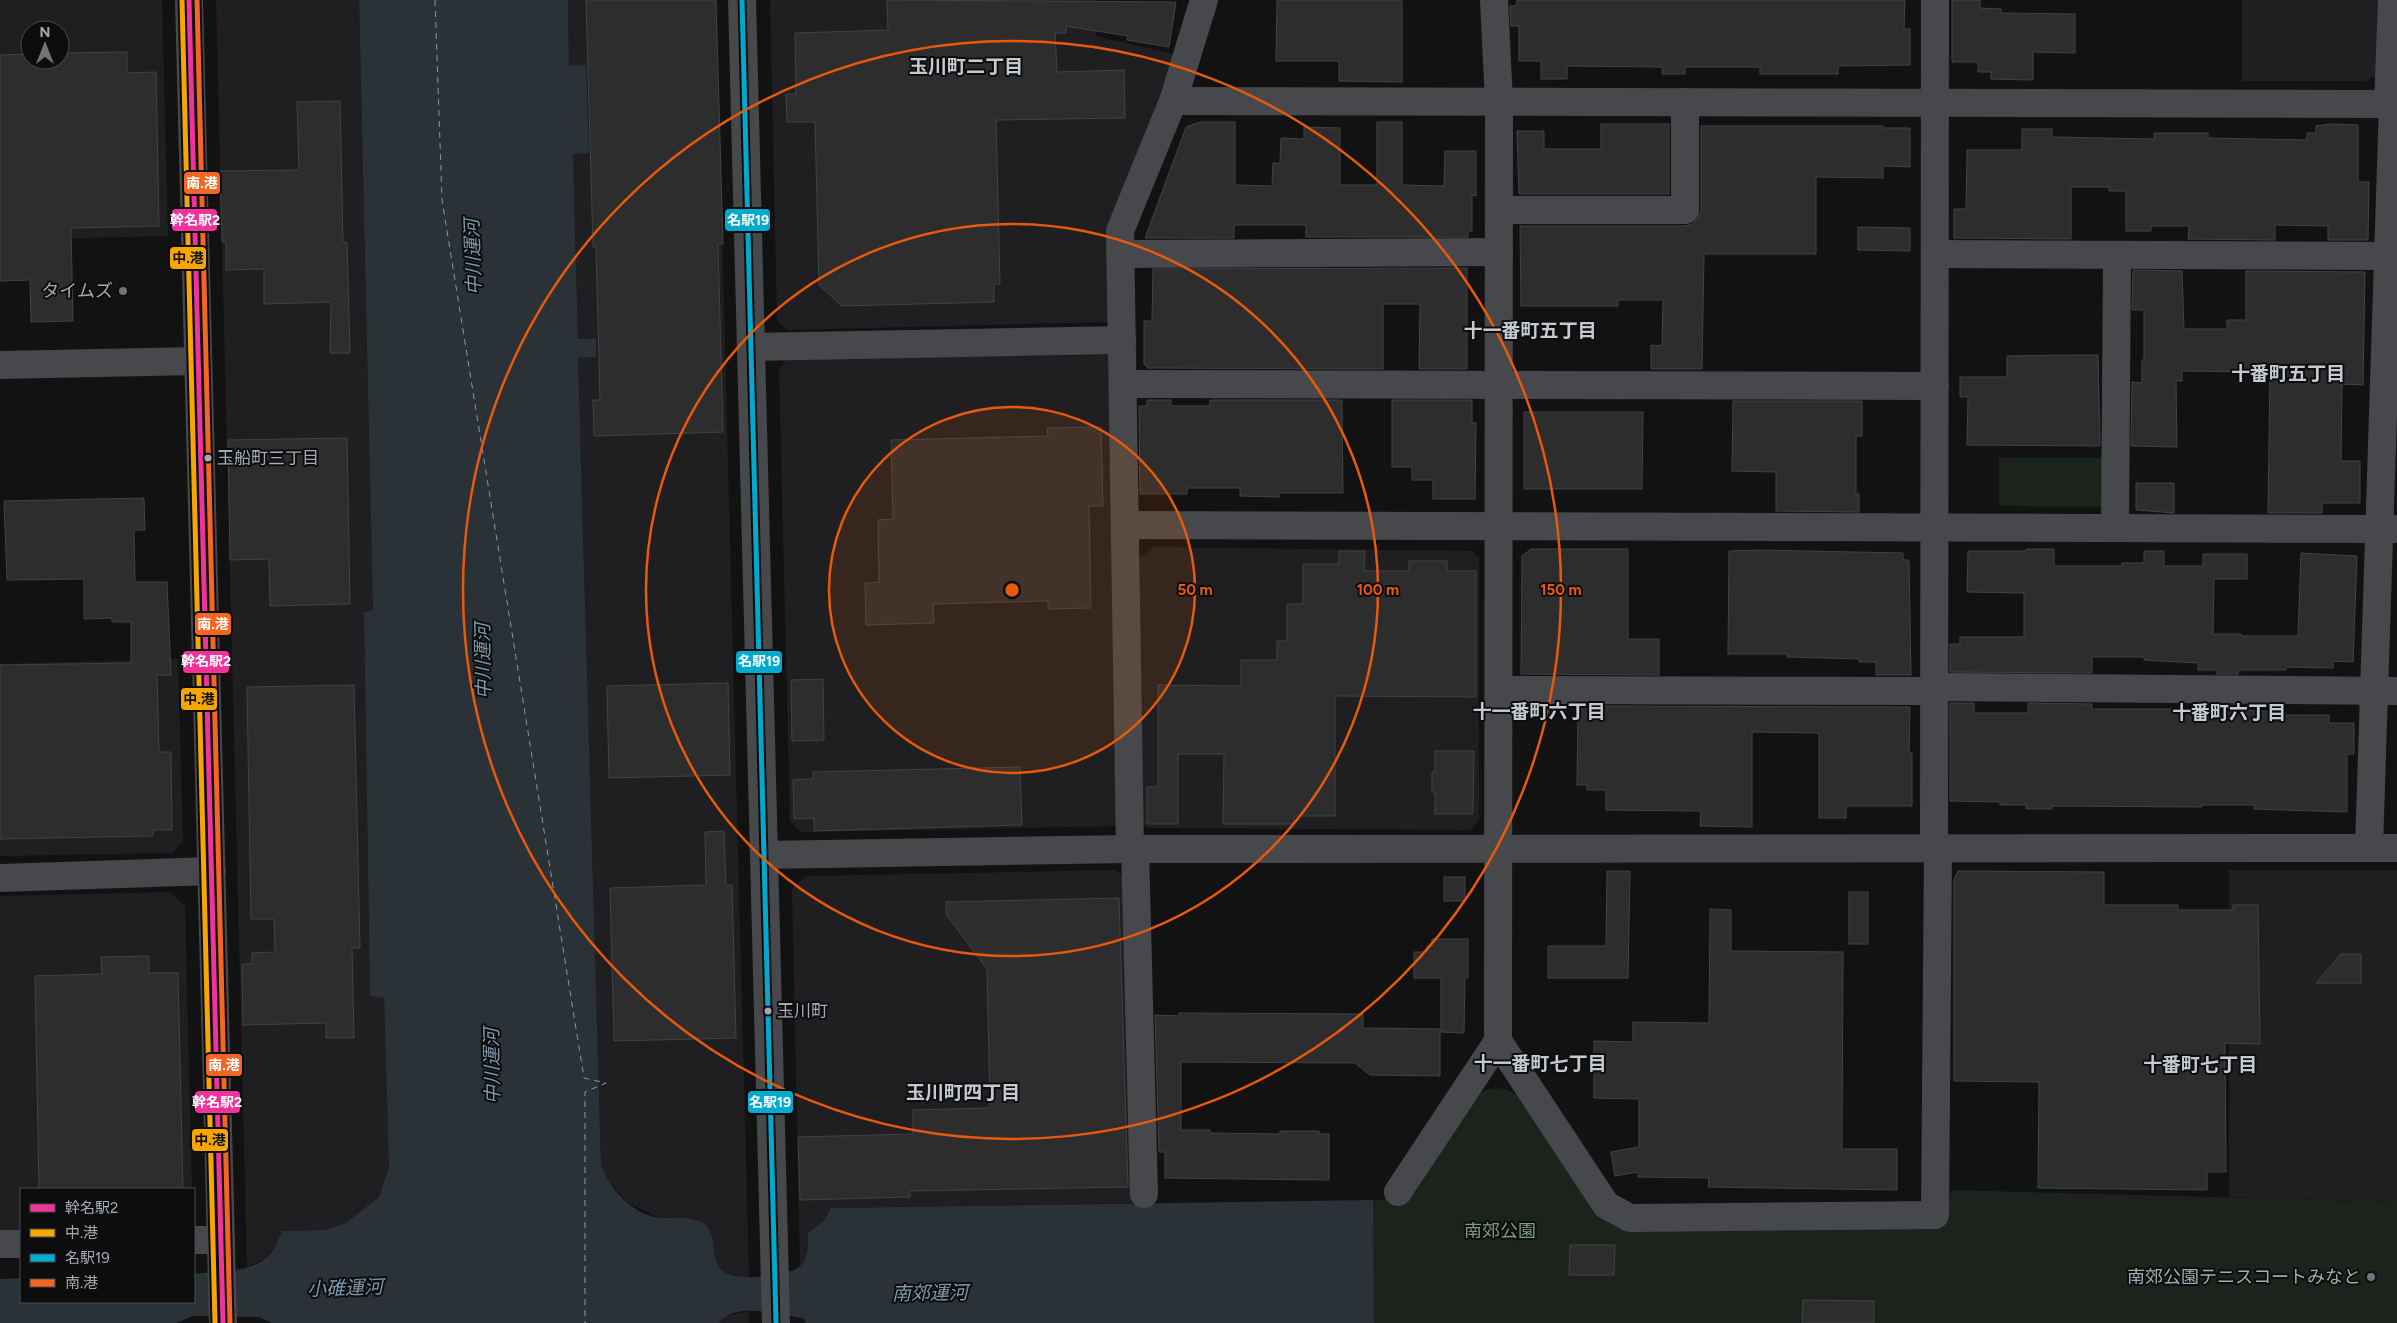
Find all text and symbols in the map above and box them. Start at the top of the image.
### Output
north arrow [20,20,70,70]
text: N [40,24,50,41]
district label: 玉川町二丁目 [909,55,1023,78]
line badge: 南.港 [183,171,221,195]
text: 南.港 [186,175,218,192]
line badge: 幹名駅2 [171,208,218,232]
line badge: 名駅19 [724,208,771,232]
text: 幹名駅2 [170,212,220,229]
text: 名駅19 [727,212,769,229]
water label: 中川運河 [460,215,486,295]
line badge: 中.港 [169,246,207,270]
text: 中.港 [172,250,204,267]
place label: タイムズ [41,280,113,302]
marker: タイムズ [117,285,129,297]
district label: 十一番町五丁目 [1463,319,1597,342]
district label: 十番町五丁目 [2231,362,2345,385]
place label: 玉船町三丁目 [217,448,319,468]
marker: 玉船町三丁目 [203,453,213,463]
centre of rings [1003,581,1021,599]
text: 50 m [1177,581,1213,599]
text: 100 m [1357,581,1399,599]
text: 150 m [1540,581,1582,599]
line badge: 南.港 [194,612,232,636]
text: 南.港 [197,616,229,633]
water label: 中川運河 [471,619,495,699]
line badge: 幹名駅2 [182,650,230,674]
line badge: 名駅19 [735,650,783,674]
text: 幹名駅2 [181,653,231,670]
text: 名駅19 [738,653,780,670]
line badge: 中.港 [180,687,218,711]
text: 中.港 [183,691,215,708]
district label: 十一番町六丁目 [1472,700,1606,723]
district label: 十番町六丁目 [2172,701,2286,724]
place label: 玉川町 [777,1001,828,1021]
marker: 玉川町 [763,1006,773,1016]
water label: 中川運河 [480,1024,504,1104]
district label: 十一番町七丁目 [1473,1052,1607,1075]
line badge: 南.港 [205,1053,243,1077]
district label: 十番町七丁目 [2143,1053,2257,1076]
text: 南.港 [208,1057,240,1074]
district label: 玉川町四丁目 [906,1081,1020,1104]
line badge: 幹名駅2 [194,1090,241,1114]
line badge: 名駅19 [747,1090,794,1114]
text: 幹名駅2 [192,1094,242,1111]
text: 名駅19 [749,1094,791,1111]
line badge: 中.港 [191,1128,229,1152]
text: 中.港 [194,1132,226,1149]
legend [20,1188,195,1303]
text: 幹名駅2 [65,1199,118,1217]
park label: 南郊公園 [1464,1220,1536,1242]
text: 中.港 [65,1224,98,1242]
text: 名駅19 [65,1249,110,1267]
place label: 南郊公園テニスコートみなと [2127,1266,2361,1288]
marker: 南郊公園テニスコートみなと [2365,1271,2377,1283]
text: 南.港 [65,1274,98,1292]
water label: 小碓運河 [307,1275,387,1301]
water label: 南郊運河 [892,1281,972,1305]

